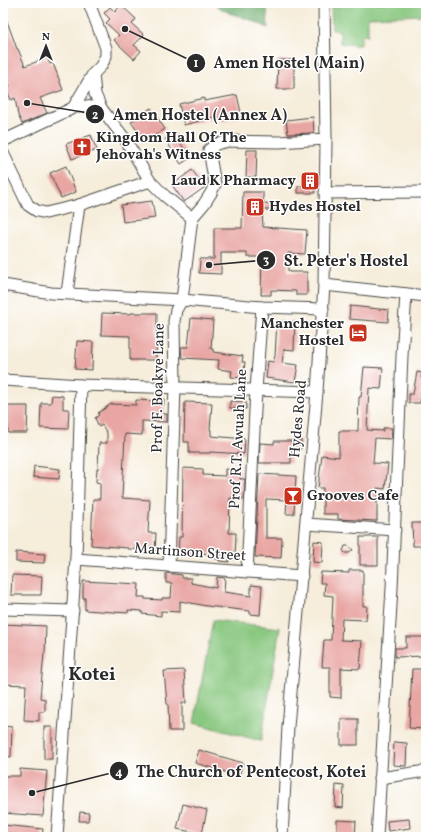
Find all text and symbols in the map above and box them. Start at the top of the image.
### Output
north arrow [26,26,66,66]
text: N [42,30,50,45]
callout: Amen Hostel (Main) [186,49,373,77]
text: Amen Hostel (Main) [214,53,364,75]
text: 1 [194,56,199,72]
callout: Amen Hostel (Annex A) [85,100,295,128]
text: Amen Hostel (Annex A) [113,105,287,127]
text: 2 [92,108,98,124]
place label: Kingdom Hall Of The Jehovah's Witness [95,128,247,166]
church icon: Kingdom Hall Of The Jehovah's Witness [71,136,93,158]
building icon: Laud K Pharmacy [299,170,321,192]
place label: Laud K Pharmacy [171,171,297,192]
building icon: Hydes Hostel [244,196,266,218]
place label: Hydes Hostel [269,197,361,218]
callout: St. Peter's Hostel [256,246,416,274]
text: St. Peter's Hostel [284,251,409,273]
text: 3 [263,253,269,269]
place label: Manchester Hostel [261,314,344,352]
hotel icon: Manchester Hostel [347,322,369,344]
street label: Prof F. Boakye Lane [147,323,171,453]
street label: Prof R.T. Awuah Lane [225,368,253,510]
street label: Hydes Road [285,379,313,459]
bar icon: Grooves Cafe [282,485,304,507]
place label: Grooves Cafe [307,486,399,507]
street label: Martinson Street [133,539,247,567]
district label: Kotei [68,662,116,688]
callout: The Church of Pentecost, Kotei [109,757,374,785]
text: The Church of Pentecost, Kotei [136,762,367,784]
text: 4 [115,765,123,781]

